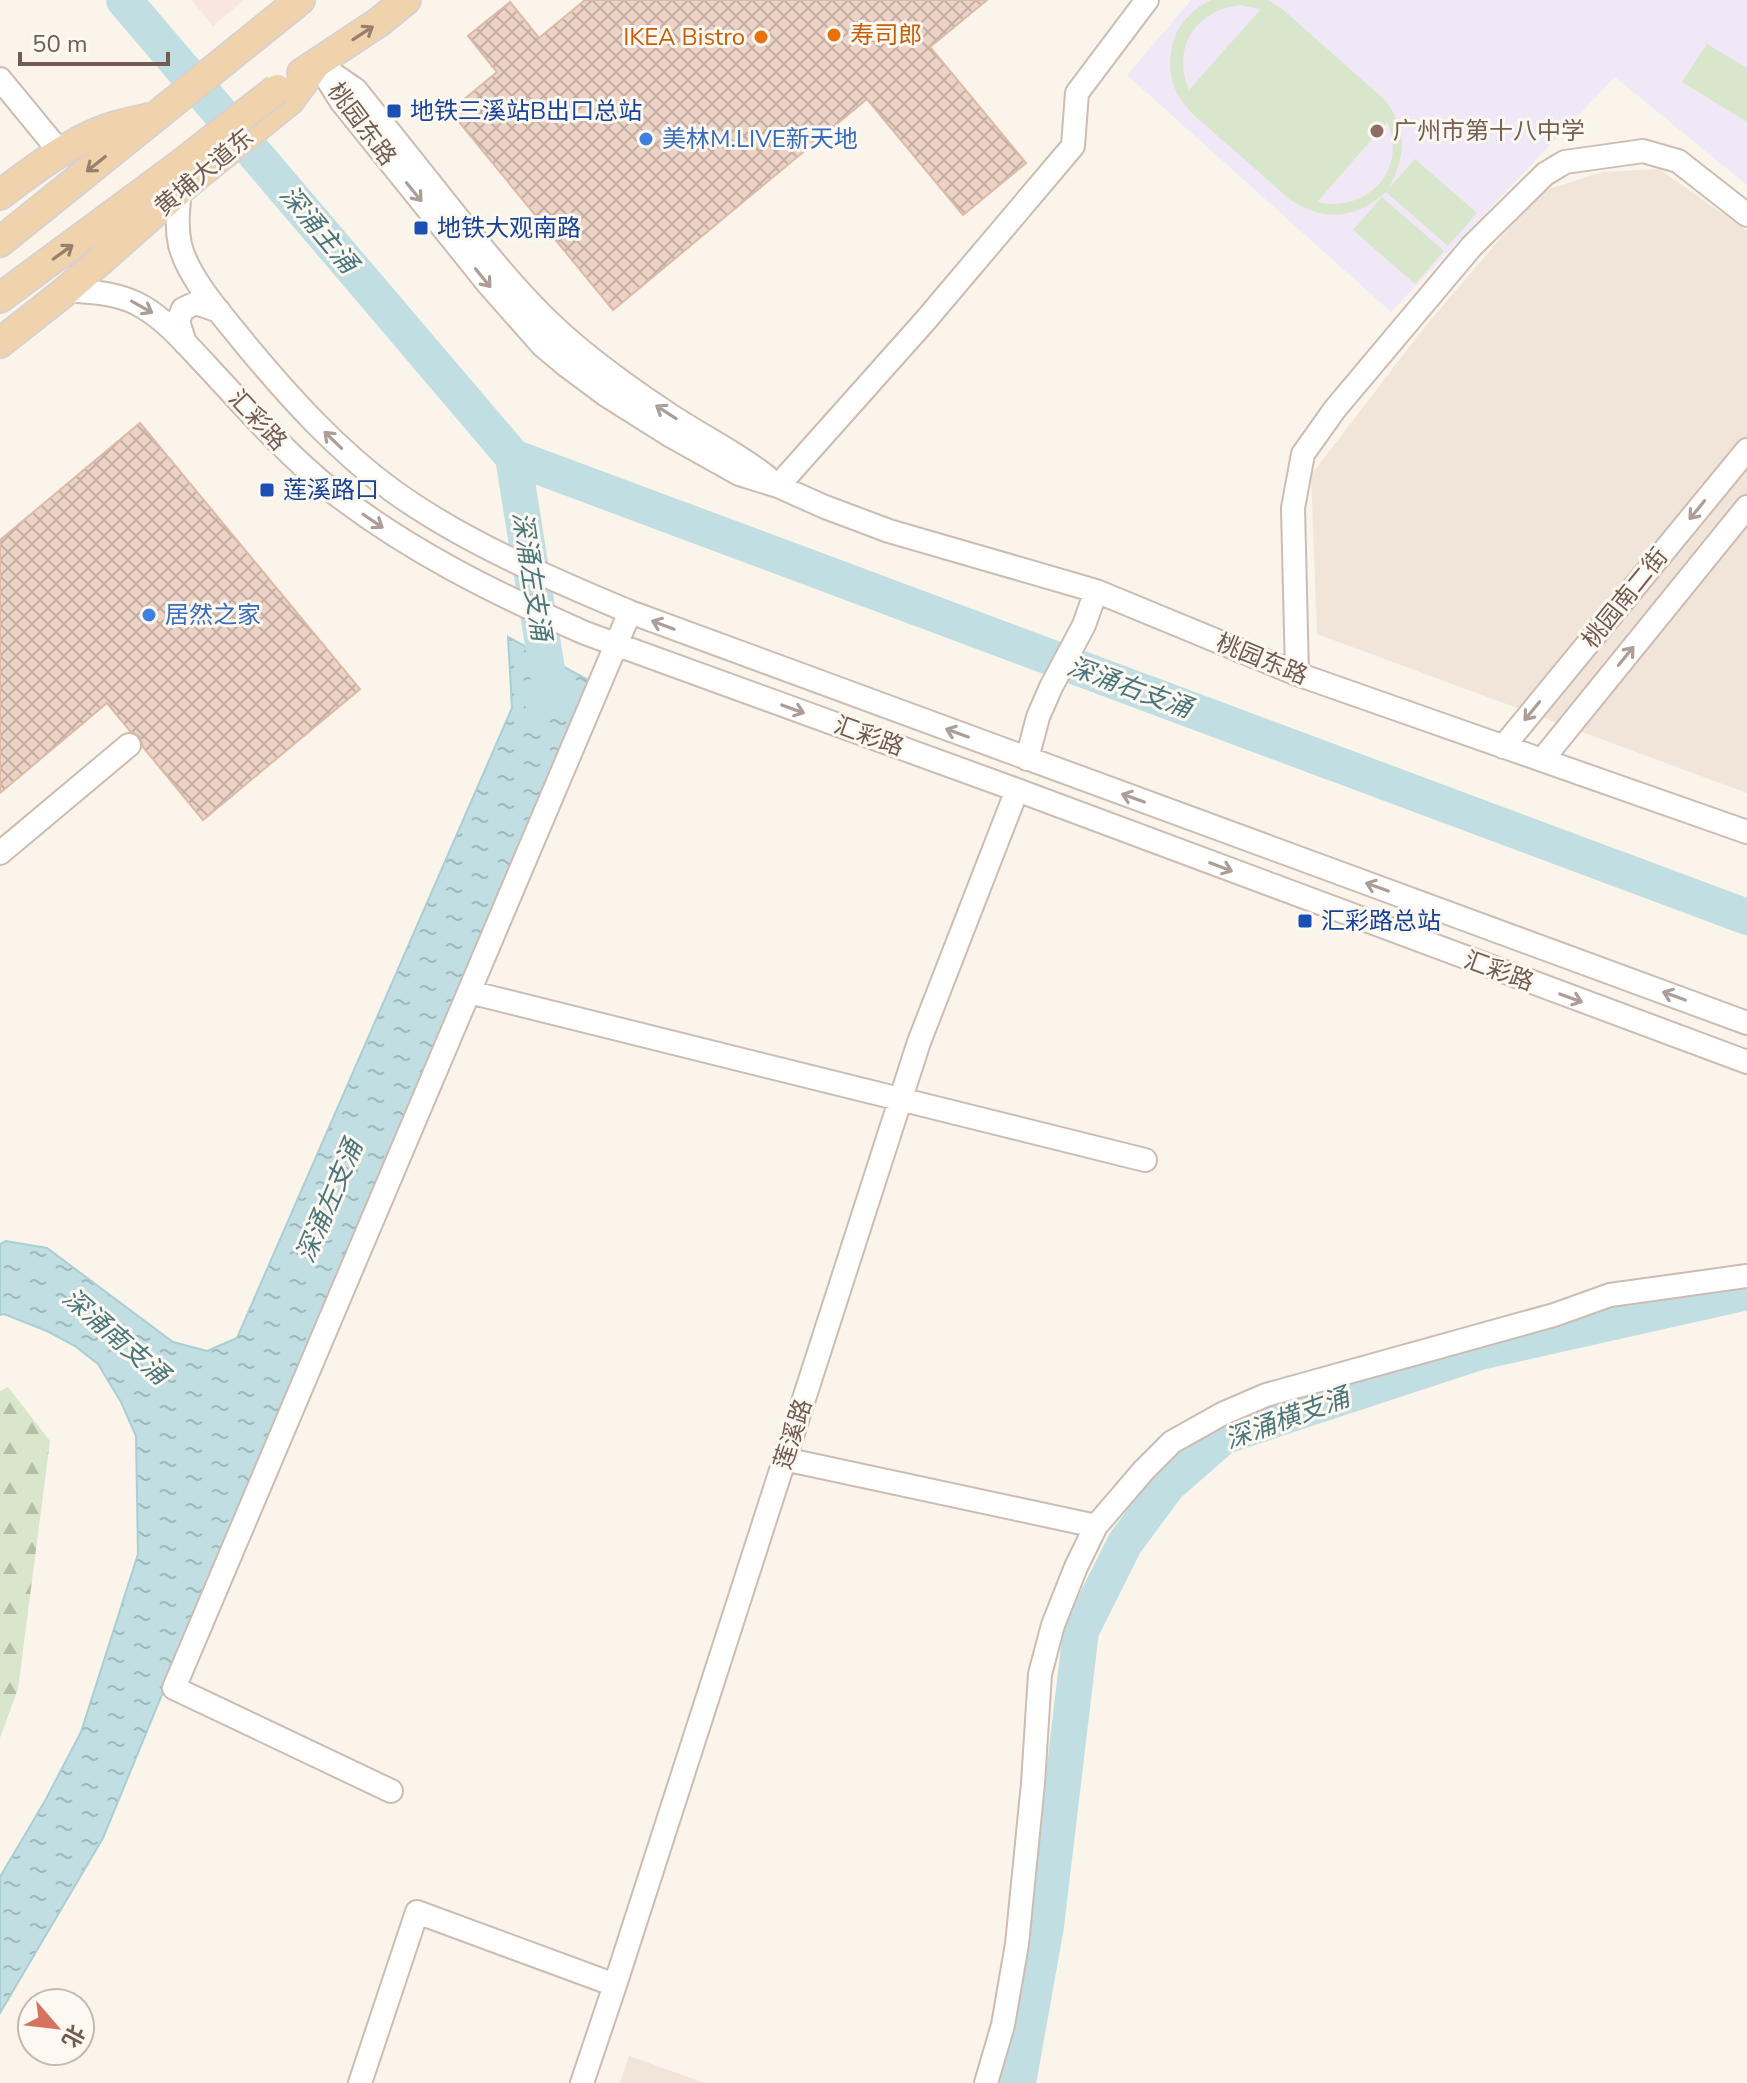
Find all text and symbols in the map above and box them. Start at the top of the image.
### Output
scale bar [20,16,168,66]
place label: 寿司郎 [850,19,922,51]
place label: IKEA Bistro [623,21,745,53]
one-way arrow [351,25,373,41]
marker: 寿司郎 [825,26,843,44]
text: 50 m [32,28,88,60]
marker: IKEA Bistro [752,28,770,46]
street label: 桃园东路 [320,76,404,172]
place label: 地铁三溪站B出口总站 [410,95,642,127]
marker: 地铁三溪站B出口总站 [385,102,403,120]
place label: 广州市第十八中学 [1393,115,1585,147]
street label: 黄埔大道东 [148,121,260,223]
marker: 广州市第十八中学 [1368,122,1386,140]
place label: 美林M.LIVE新天地 [662,123,858,155]
marker: 美林M.LIVE新天地 [637,130,655,148]
one-way arrow [86,155,107,173]
water label: 深涌主涌 [272,178,367,283]
one-way arrow [406,181,423,202]
place label: 地铁大观南路 [437,212,581,244]
marker: 地铁大观南路 [412,219,430,237]
one-way arrow [51,243,73,260]
one-way arrow [474,267,492,288]
one-way arrow [130,300,153,316]
street label: 汇彩路 [222,383,294,457]
one-way arrow [655,404,678,420]
one-way arrow [323,431,343,450]
place label: 莲溪路口 [283,474,379,506]
marker: 莲溪路口 [258,481,276,499]
one-way arrow [1689,499,1706,520]
water label: 深涌左支涌 [504,509,559,646]
one-way arrow [361,513,384,529]
street label: 桃园南二街 [1575,541,1675,655]
place label: 居然之家 [165,599,261,631]
marker: 居然之家 [140,606,158,624]
one-way arrow [651,617,676,631]
street label: 桃园东路 [1212,626,1312,692]
one-way arrow [1617,646,1635,667]
water label: 深涌右支涌 [1063,649,1200,727]
one-way arrow [1524,700,1541,721]
one-way arrow [780,702,805,717]
street label: 汇彩路 [830,709,908,763]
one-way arrow [945,725,970,740]
one-way arrow [1121,789,1146,804]
one-way arrow [1208,861,1233,875]
one-way arrow [1366,879,1390,893]
place label: 汇彩路总站 [1321,905,1441,937]
marker: 汇彩路总站 [1296,912,1314,930]
street label: 汇彩路 [1460,944,1538,998]
one-way arrow [1662,988,1687,1002]
one-way arrow [1559,992,1583,1006]
water label: 深涌左支涌 [288,1132,372,1268]
water label: 深涌南支涌 [55,1281,178,1394]
water label: 深涌横支涌 [1220,1379,1357,1457]
street label: 莲溪路 [767,1395,819,1473]
north arrow [16,1987,96,2067]
text: 北 [54,2019,91,2053]

